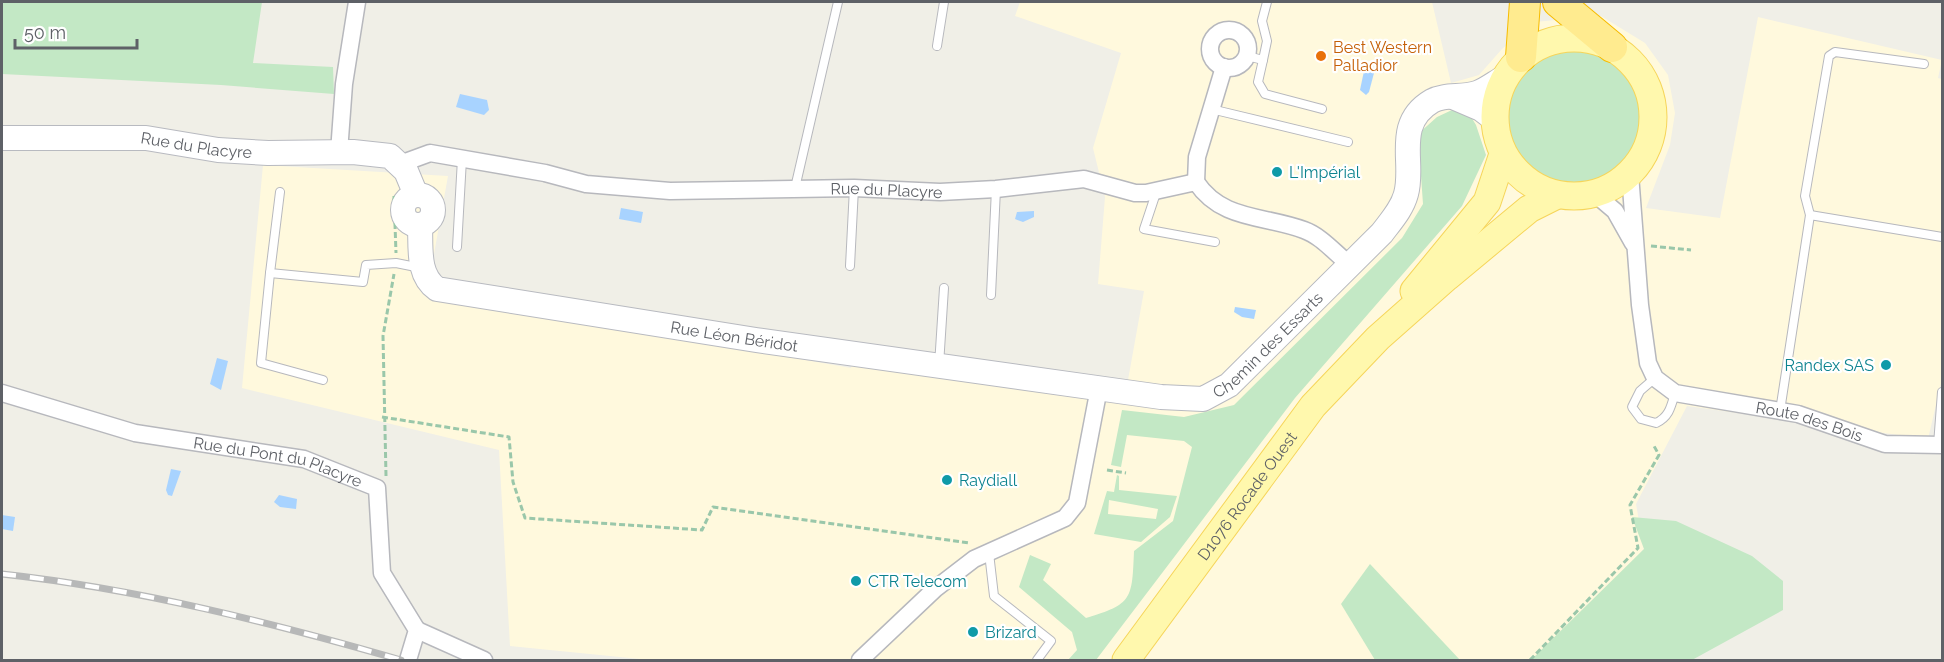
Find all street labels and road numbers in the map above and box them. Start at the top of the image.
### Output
street label: Rue du Placyre [139,128,253,162]
street label: Rue du Placyre [830,179,943,202]
street label: Chemin des Essarts [1210,288,1327,402]
street label: Rue Léon Béridot [669,317,800,356]
street label: Route des Bois [1754,398,1865,446]
street label: D1076 Rocade Ouest [1194,427,1301,564]
street label: Rue du Pont du Placyre [192,433,365,491]

